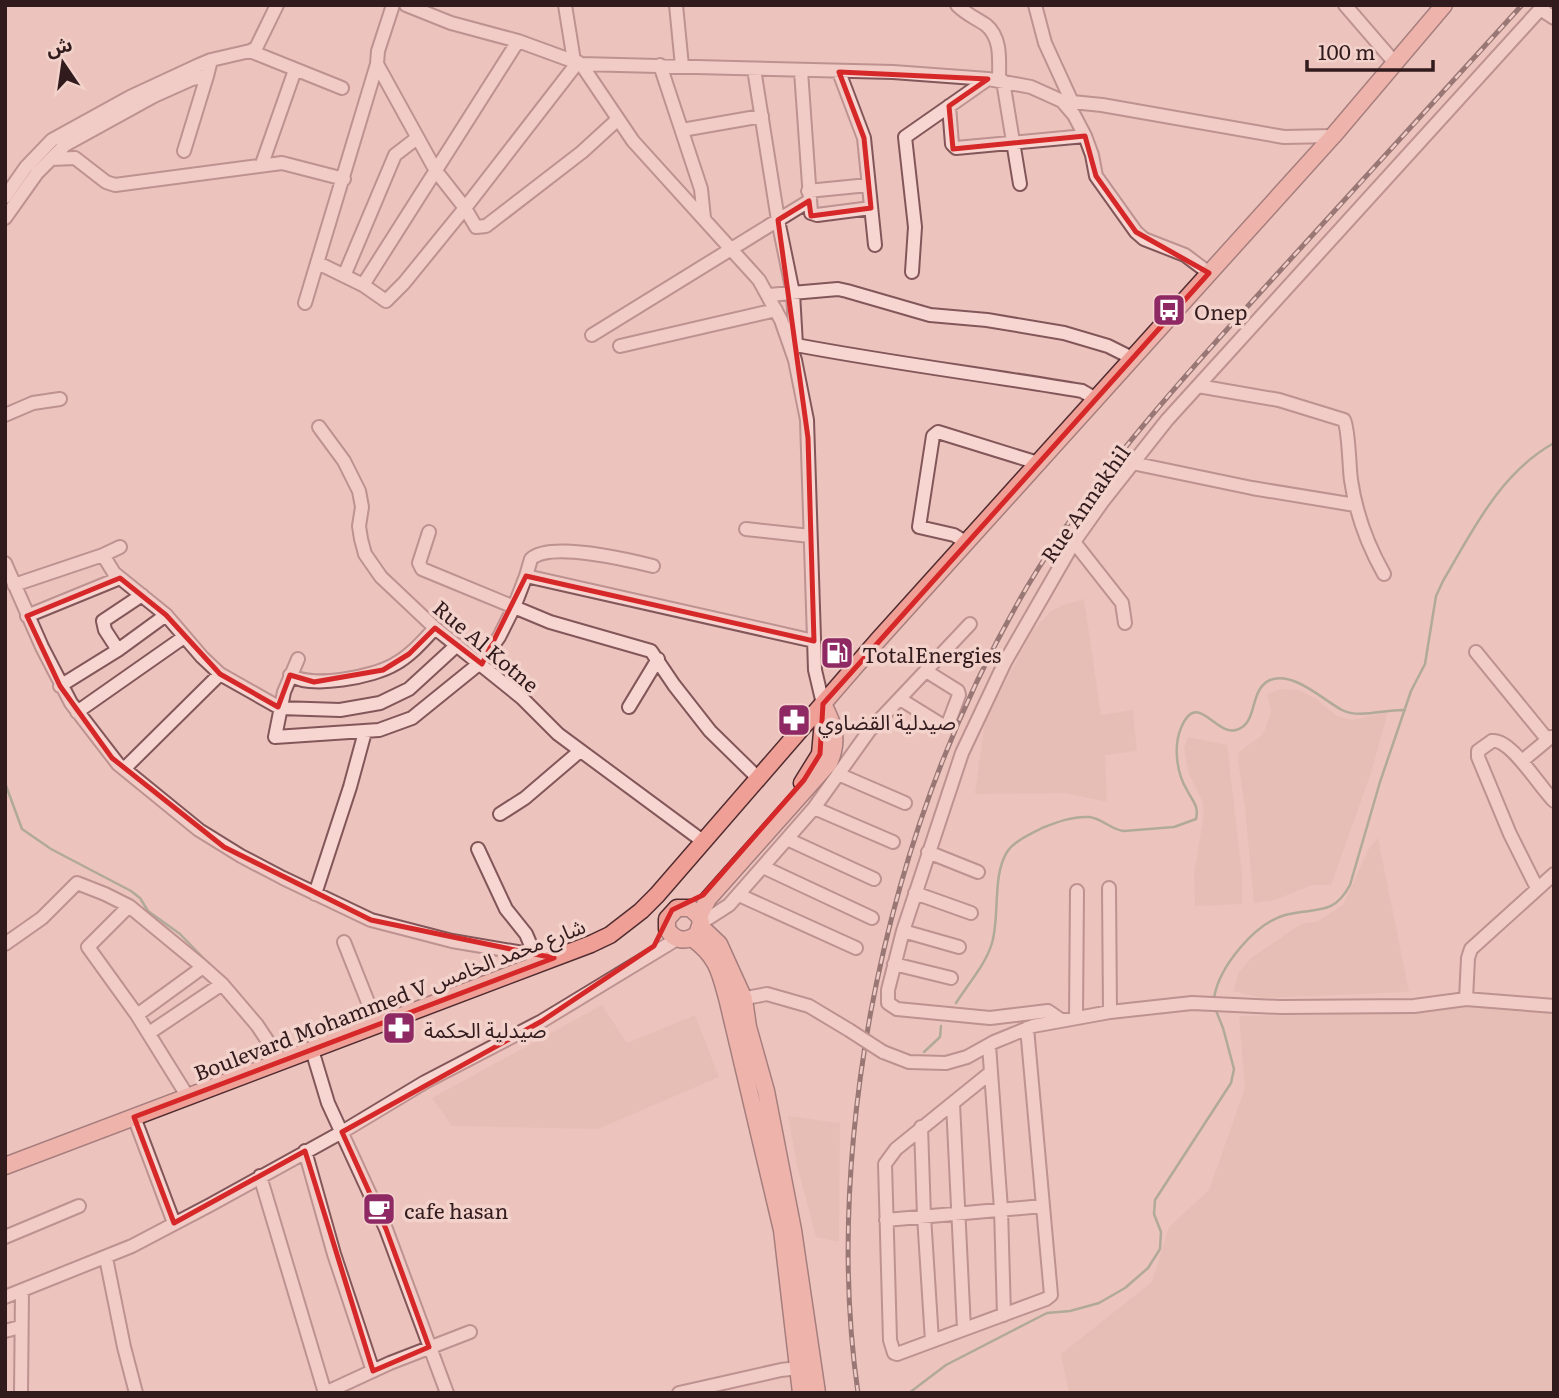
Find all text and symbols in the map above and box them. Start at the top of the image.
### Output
north arrow [28,28,98,98]
scale bar [1307,28,1433,72]
text: ش [43,29,75,62]
text: 100 m [1318,35,1375,66]
bus stop icon: Onep [1150,291,1188,329]
place label: Onep [1194,295,1247,326]
street label: Rue Annakhil [1032,438,1136,568]
street label: Rue Al Kotne [427,592,547,699]
fuel station icon: TotalEnergies [818,634,856,672]
place label: TotalEnergies [862,638,1001,669]
pharmacy icon: صيدلية القضاوي [775,701,813,739]
place label: صيدلية القضاوي [818,705,956,738]
street label: Boulevard Mohammed V شارع محمد الخامس [189,909,590,1089]
pharmacy icon: صيدلية الحكمة [380,1009,418,1047]
place label: صيدلية الحكمة [424,1013,547,1044]
cafe icon: cafe hasan [360,1190,398,1228]
place label: cafe hasan [404,1194,508,1225]

